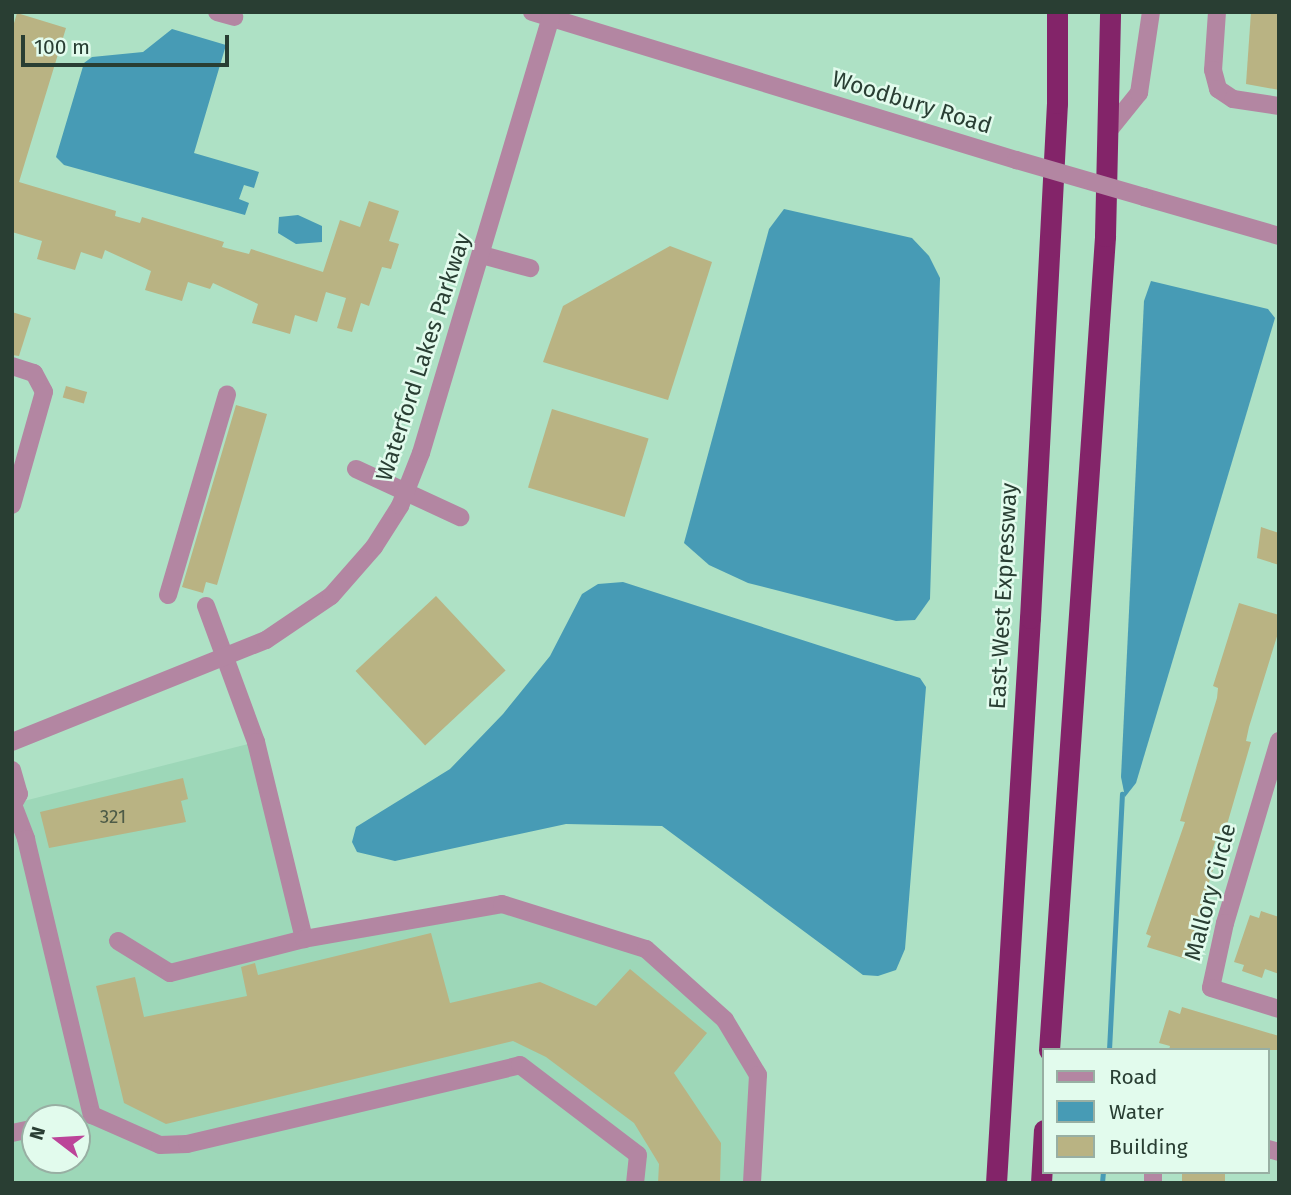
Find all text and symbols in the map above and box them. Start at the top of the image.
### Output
scale bar [24,21,233,65]
text: 100 m [34,34,90,60]
street label: Woodbury Road [829,65,995,139]
street label: Waterford Lakes Parkway [370,230,476,484]
street label: East-West Expressway [983,482,1023,710]
house number: 321 [100,806,126,828]
street label: Mallory Circle [1178,820,1242,964]
legend [1042,1048,1270,1174]
text: Road [1109,1064,1157,1090]
text: Water [1109,1099,1164,1125]
north arrow [21,1104,91,1174]
text: N [25,1124,50,1143]
text: Building [1109,1134,1188,1160]

